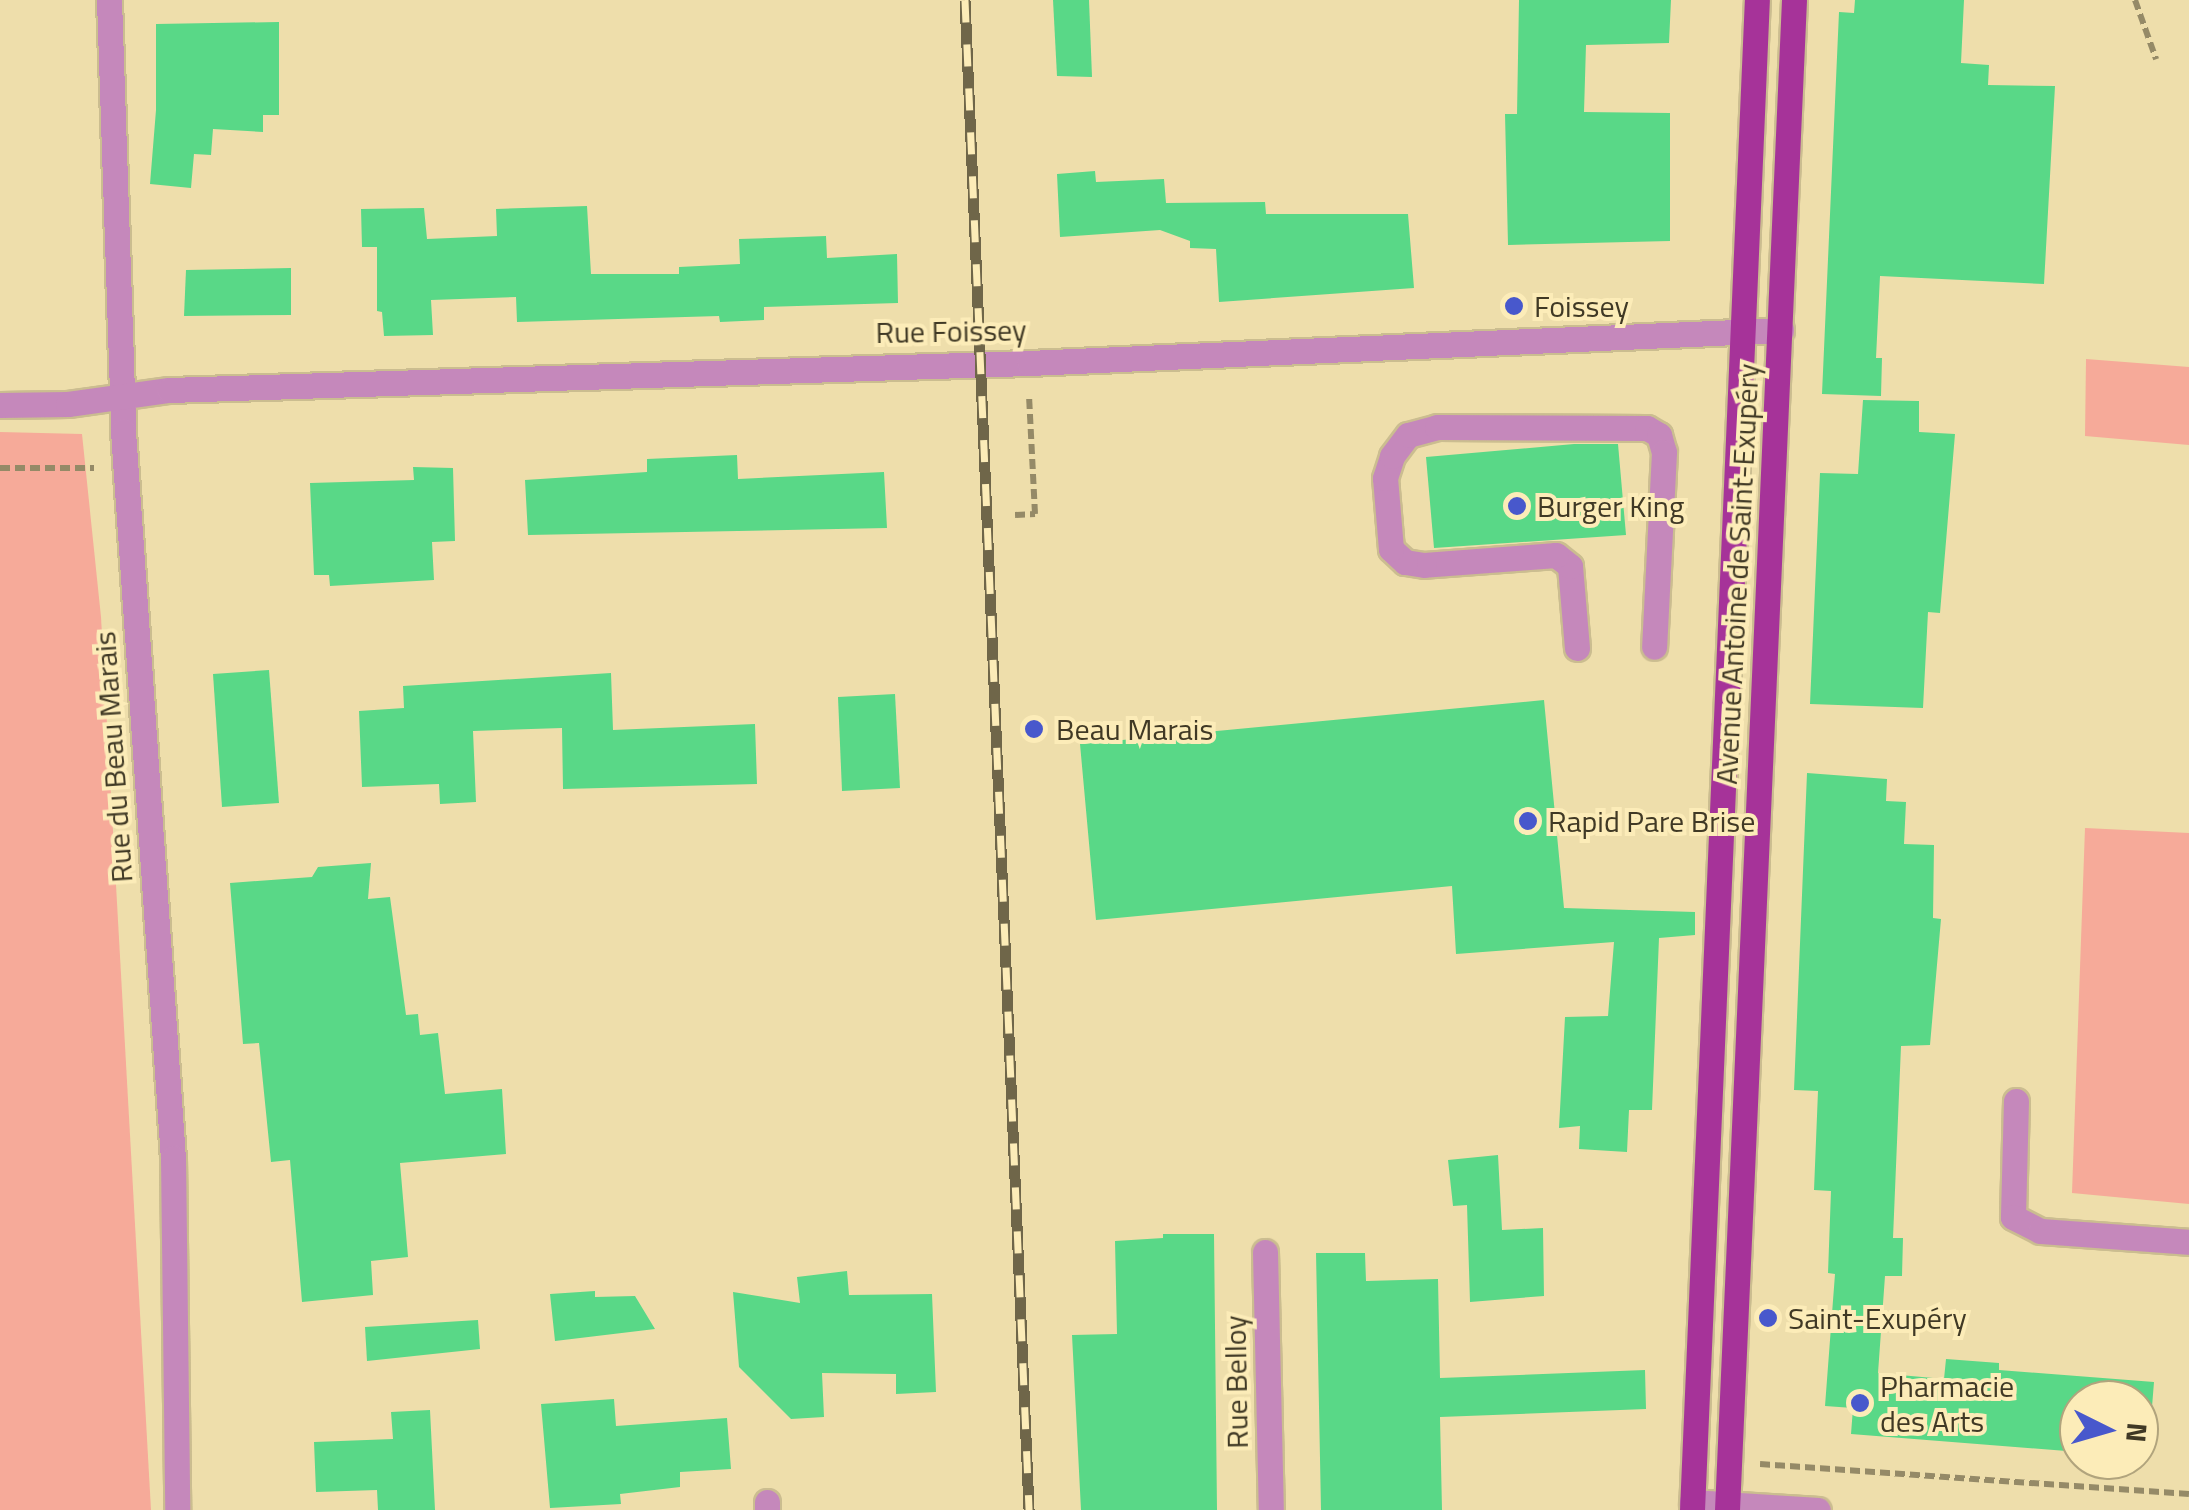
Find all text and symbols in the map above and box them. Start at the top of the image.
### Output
place label: Foissey [1534,288,1629,324]
marker: Foissey [1503,295,1525,317]
street label: Rue Foissey [875,312,1027,350]
street label: Avenue Antoine de Saint-Exupéry [1708,363,1766,785]
place label: Burger King [1537,488,1684,524]
marker: Burger King [1506,495,1528,517]
street label: Rue du Beau Marais [86,630,140,884]
place label: Beau Marais [1056,711,1213,747]
marker: Beau Marais [1021,716,1047,742]
place label: Rapid Pare Brise [1548,803,1755,839]
marker: Rapid Pare Brise [1517,810,1539,832]
place label: Saint-Exupéry [1788,1300,1967,1336]
marker: Saint-Exupéry [1757,1307,1779,1329]
street label: Rue Belloy [1217,1315,1255,1449]
place label: Pharmacie des Arts [1880,1368,2014,1438]
north arrow [2059,1380,2159,1480]
marker: Pharmacie des Arts [1849,1392,1871,1414]
text: N [2115,1421,2160,1444]

